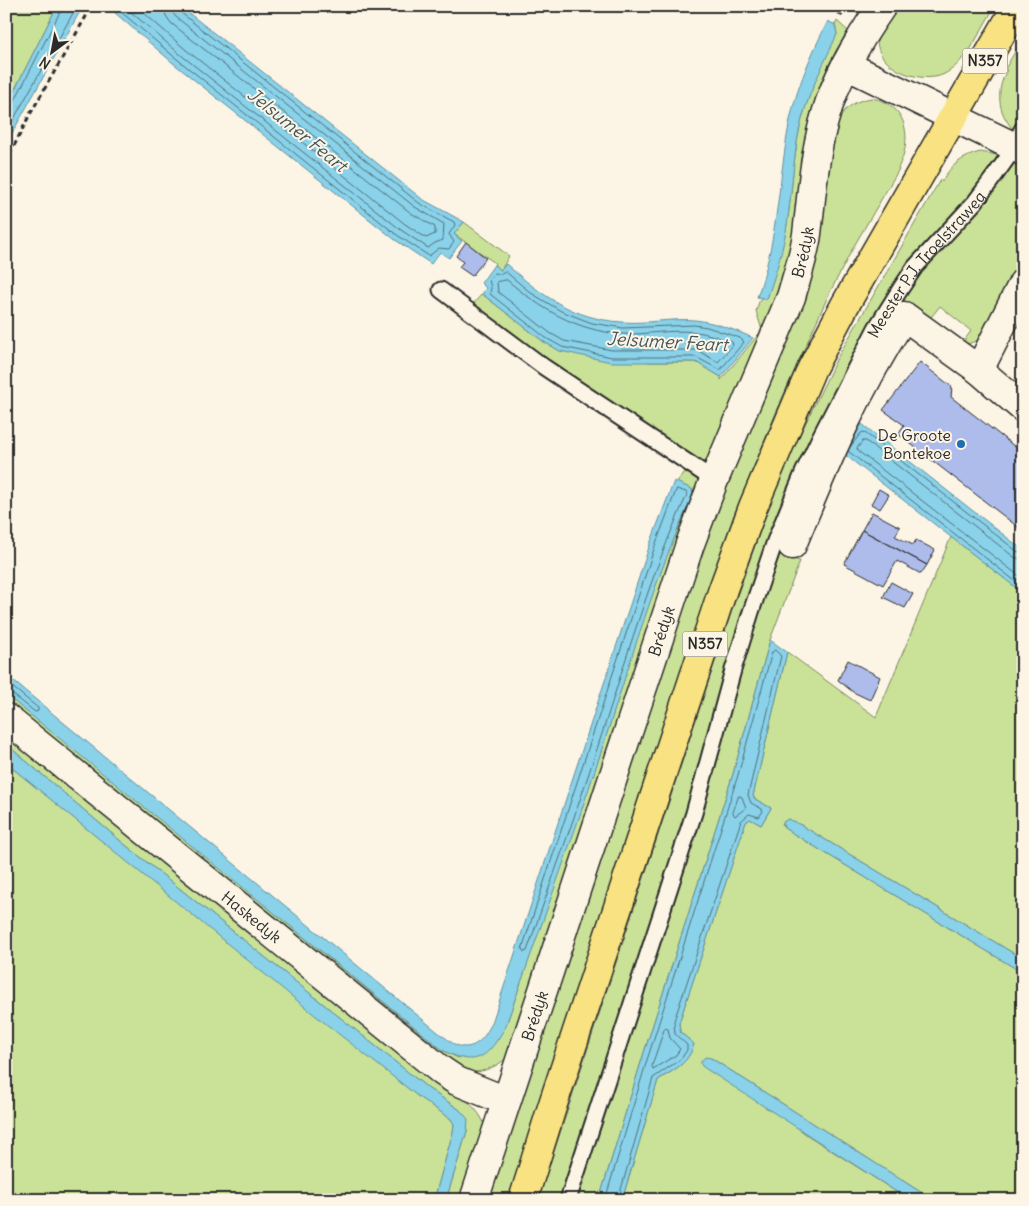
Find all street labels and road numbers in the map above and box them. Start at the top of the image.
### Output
road number: N357 [962,48,1008,74]
street label: Meester P.J. Troelstraweg [863,187,990,341]
street label: Brédyk [787,226,818,280]
street label: Brédyk [644,603,679,659]
road number: N357 [682,632,728,656]
street label: Haskedyk [218,887,286,947]
street label: Brédyk [517,988,552,1043]

